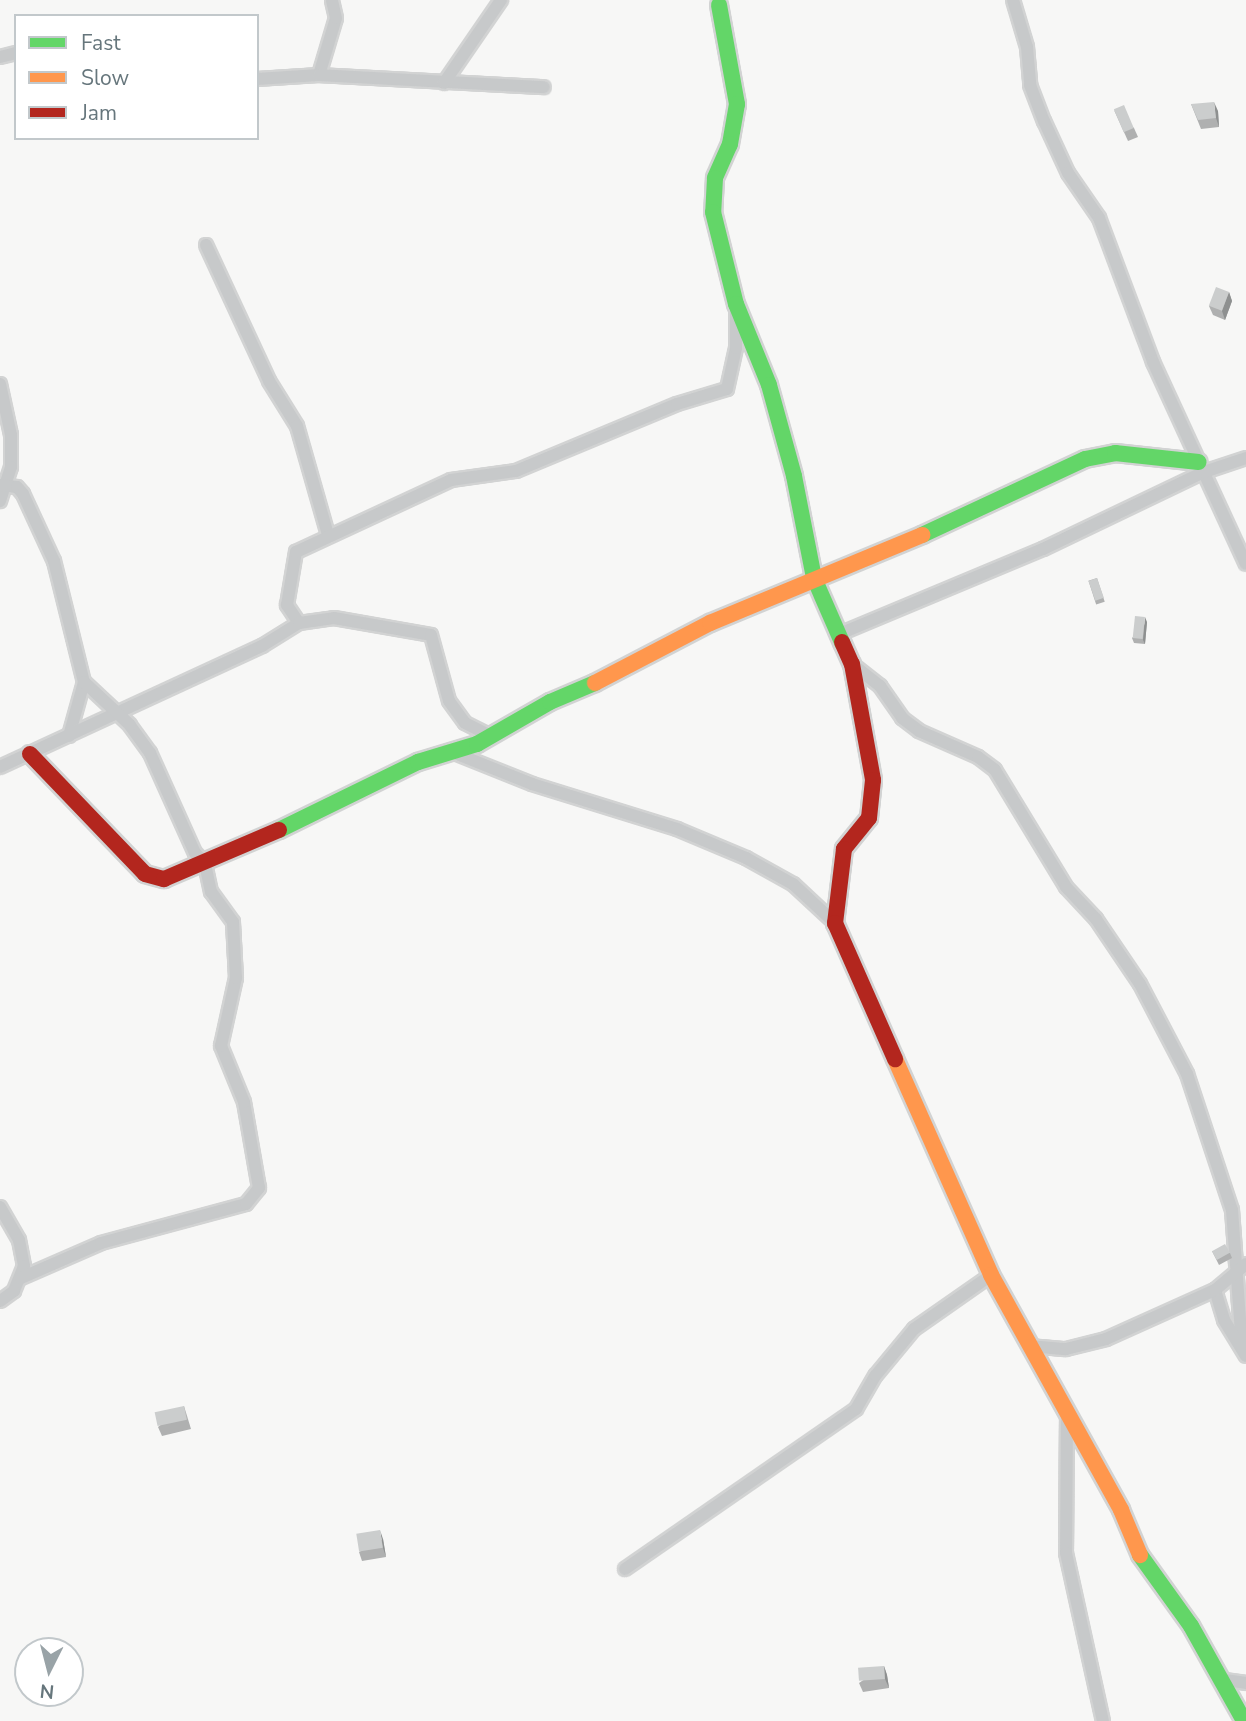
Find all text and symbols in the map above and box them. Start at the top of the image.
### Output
legend [14,14,259,140]
text: Fast [81,29,121,57]
text: Slow [81,64,129,92]
text: Jam [81,99,117,127]
north arrow [14,1637,84,1707]
text: N [39,1677,55,1705]

